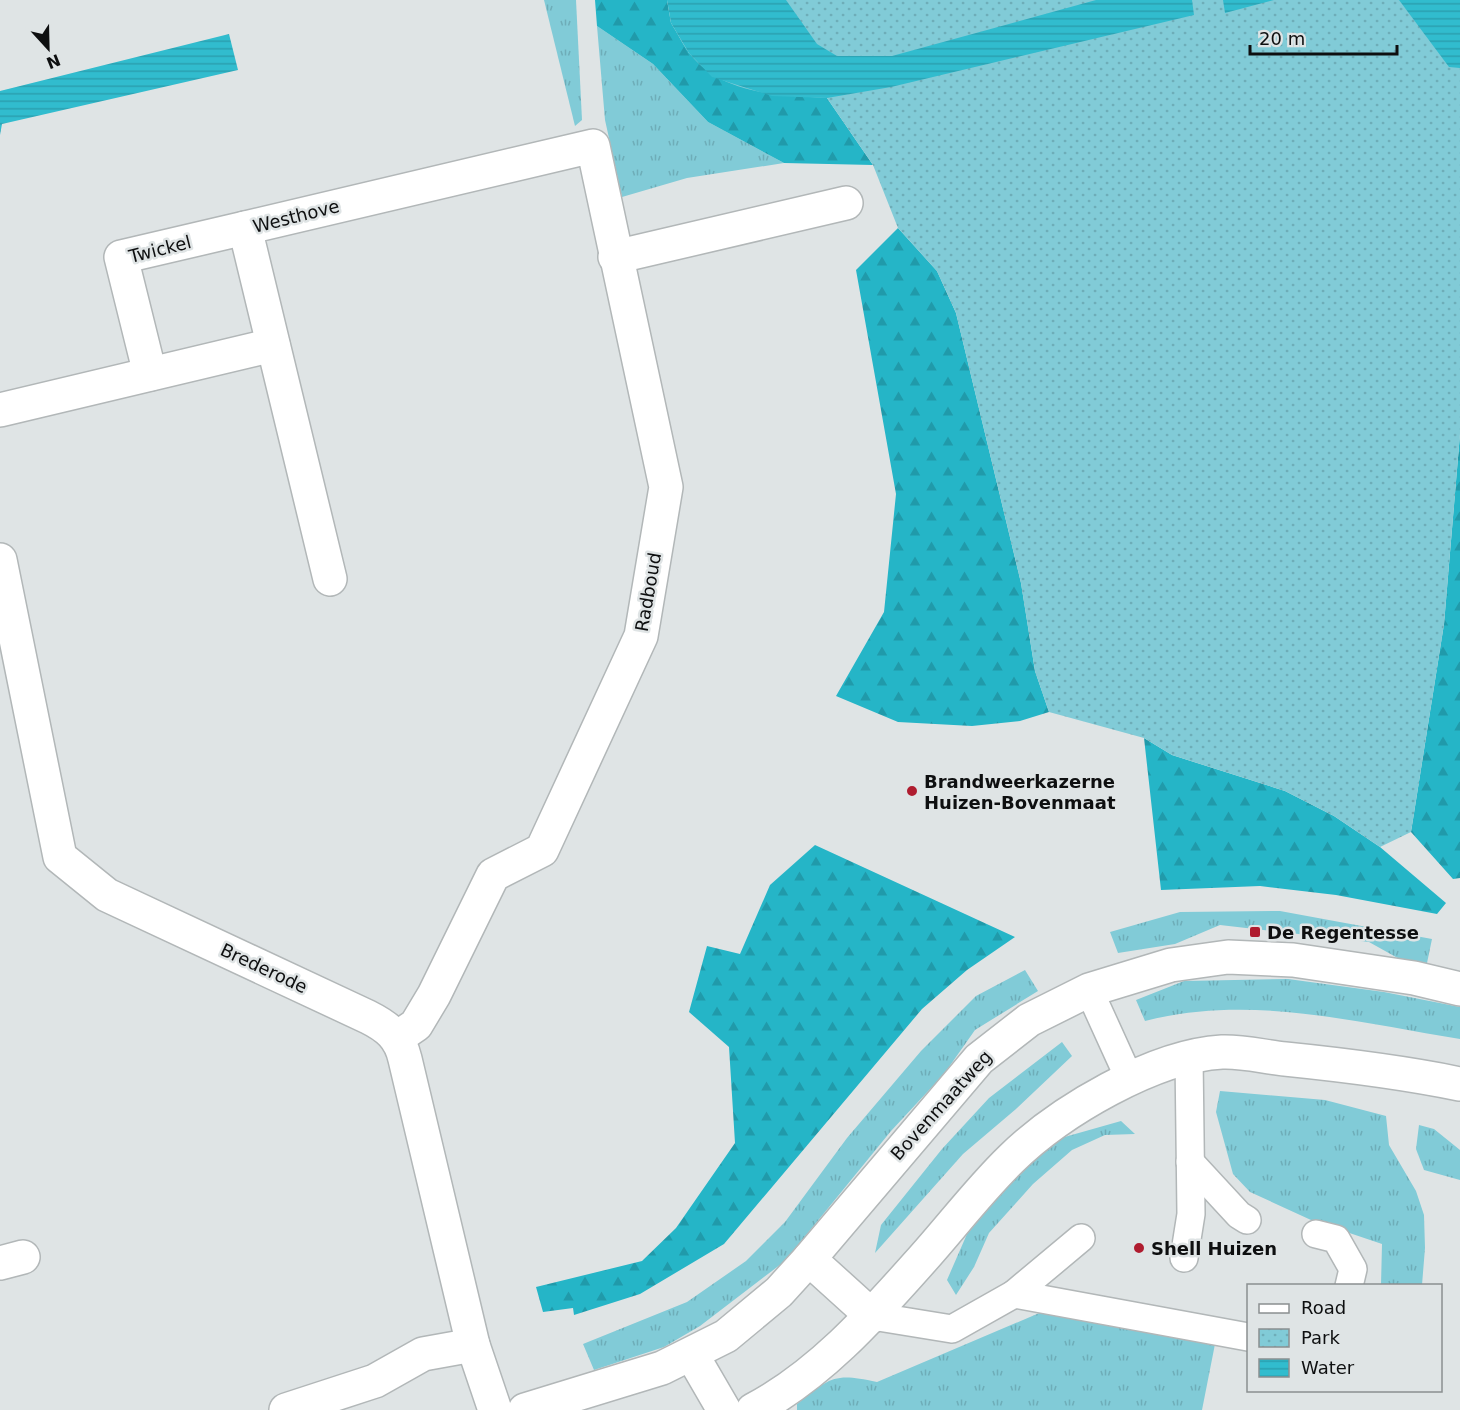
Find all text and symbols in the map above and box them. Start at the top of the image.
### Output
north arrow [18,18,78,78]
scale bar [1250,18,1397,56]
text: 20 m [1259,28,1305,49]
text: N [44,50,63,73]
street label: Westhove [251,195,341,237]
street label: Twickel [126,231,193,267]
street label: Radboud [631,551,665,633]
place label: Brandweerkazerne Huizen-Bovenmaat [924,771,1116,813]
marker: Brandweerkazerne Huizen-Bovenmaat [905,784,919,798]
place label: De Regentesse [1267,922,1419,943]
marker: De Regentesse [1248,925,1262,939]
street label: Brederode [217,939,311,997]
street label: Bovenmaatweg [886,1046,996,1164]
place label: Shell Huizen [1151,1238,1277,1259]
marker: Shell Huizen [1132,1241,1146,1255]
legend [1247,1284,1442,1392]
text: Road [1301,1297,1346,1318]
text: Park [1301,1327,1340,1348]
text: Water [1301,1357,1355,1378]

